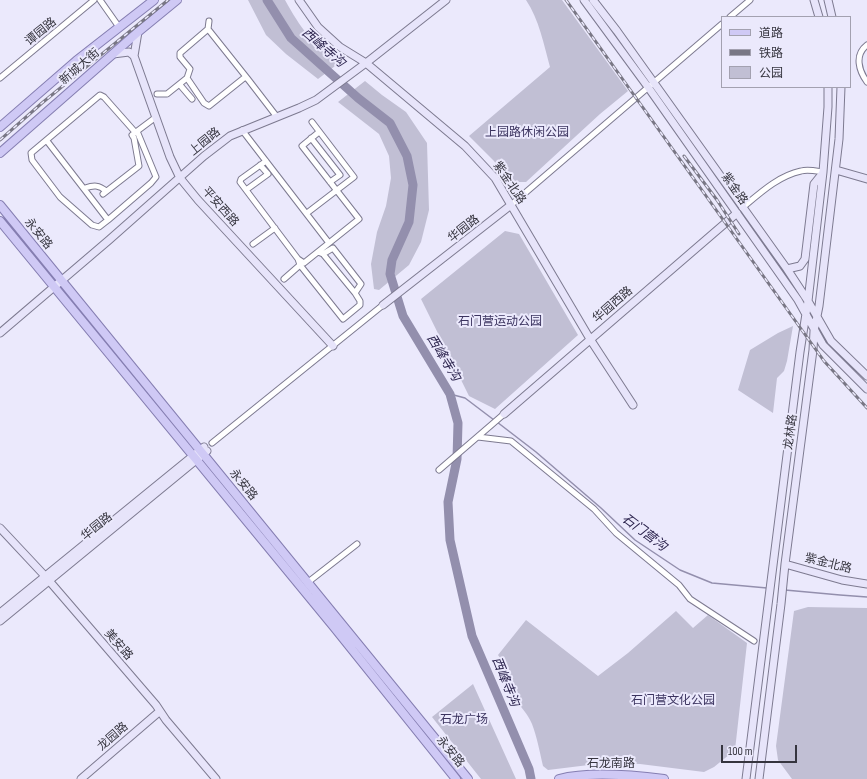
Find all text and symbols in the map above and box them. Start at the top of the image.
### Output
street label: 谭园路 [22,15,60,49]
legend [721,16,851,88]
water label: 西峰寺沟 [298,25,348,71]
text: 道路 [759,26,783,41]
street label: 新城大街 [57,46,103,88]
text: 铁路 [759,46,783,61]
text: 公园 [759,66,783,81]
street label: 上园路 [186,125,224,159]
park label: 上园路休闲公园 [485,126,569,140]
street label: 紫金北路 [490,159,528,207]
street label: 紫金路 [718,170,750,208]
street label: 平安西路 [199,184,241,230]
street label: 华园路 [445,212,483,246]
street label: 永安路 [21,215,55,253]
street label: 华园西路 [590,284,636,326]
park label: 石门营运动公园 [458,315,542,329]
water label: 西峰寺沟 [423,332,463,384]
street label: 龙林路 [781,413,801,451]
street label: 永安路 [226,466,260,504]
street label: 华园路 [78,510,116,544]
water label: 石门营沟 [619,511,669,555]
street label: 紫金北路 [803,551,853,577]
street label: 美安路 [101,627,135,663]
water label: 西峰寺沟 [488,655,522,709]
park label: 石门营文化公园 [631,694,715,708]
park label: 石龙广场 [440,713,488,727]
street label: 龙园路 [95,720,131,754]
street label: 永安路 [433,733,467,771]
scale bar [723,737,799,763]
text: 100 m [728,744,753,759]
street label: 石龙南路 [587,757,635,771]

